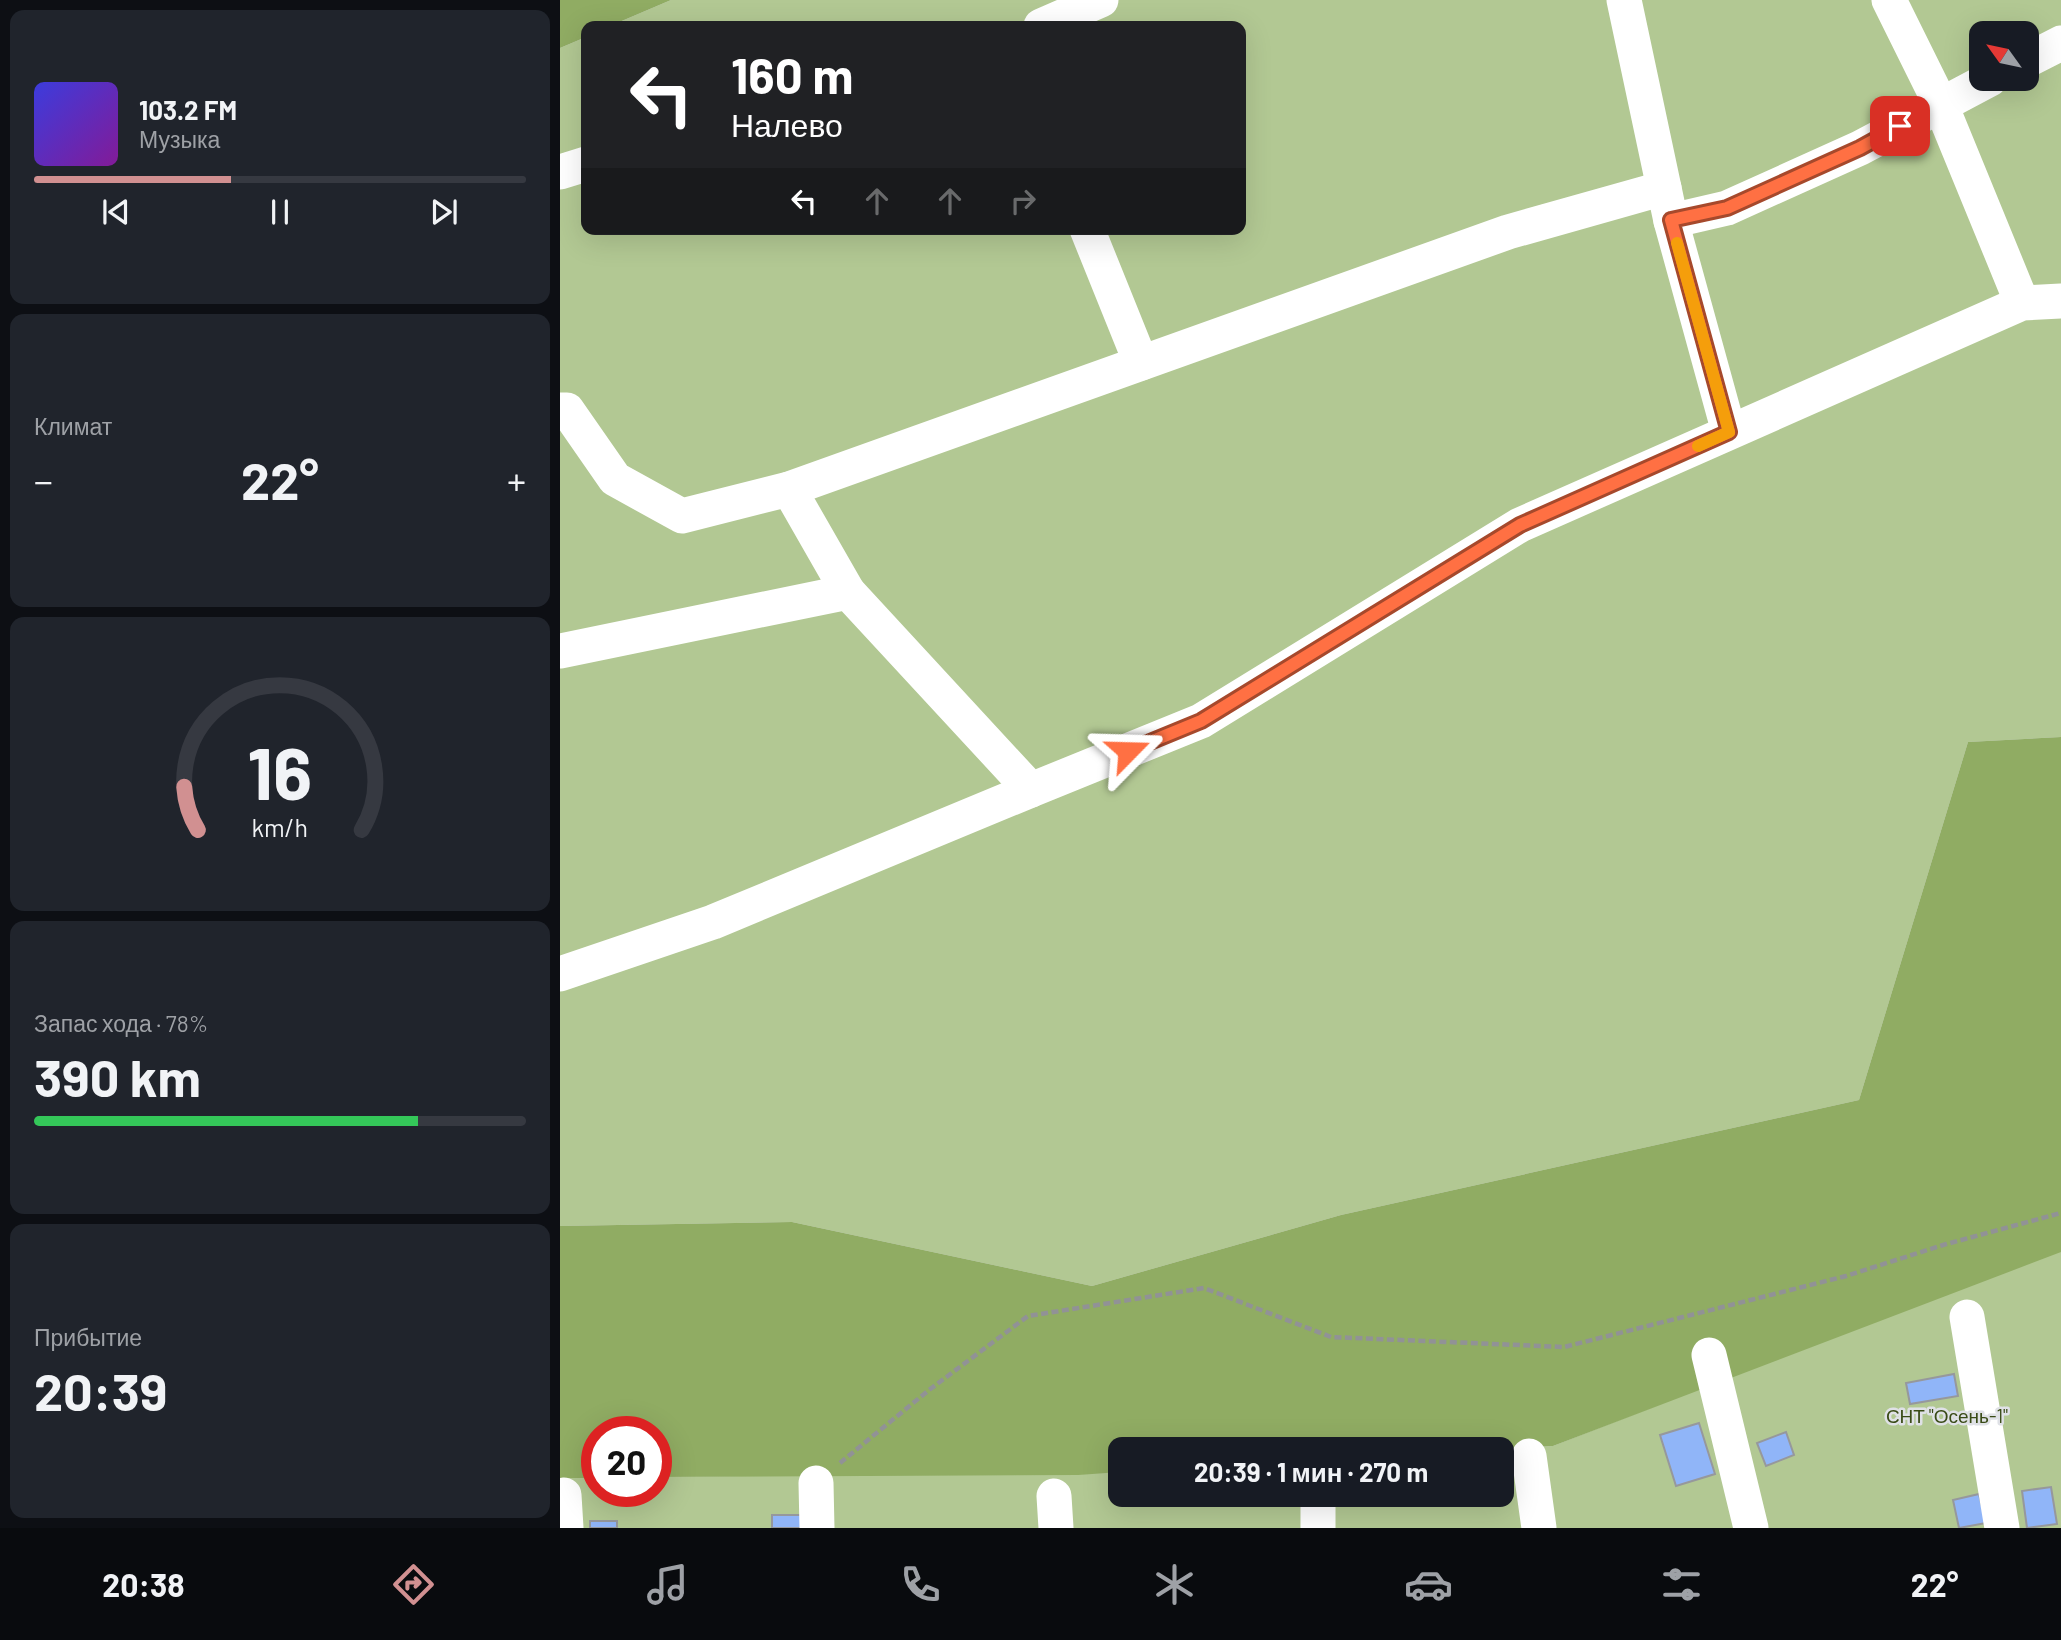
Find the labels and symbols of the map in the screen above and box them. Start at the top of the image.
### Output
north arrow [1969,21,2039,91]
pin [1870,96,1930,156]
position arrow [1091,714,1165,788]
park label: СНТ "Осень-1" [1886,1404,2008,1427]
speed limit sign: 20 [581,1416,672,1507]

